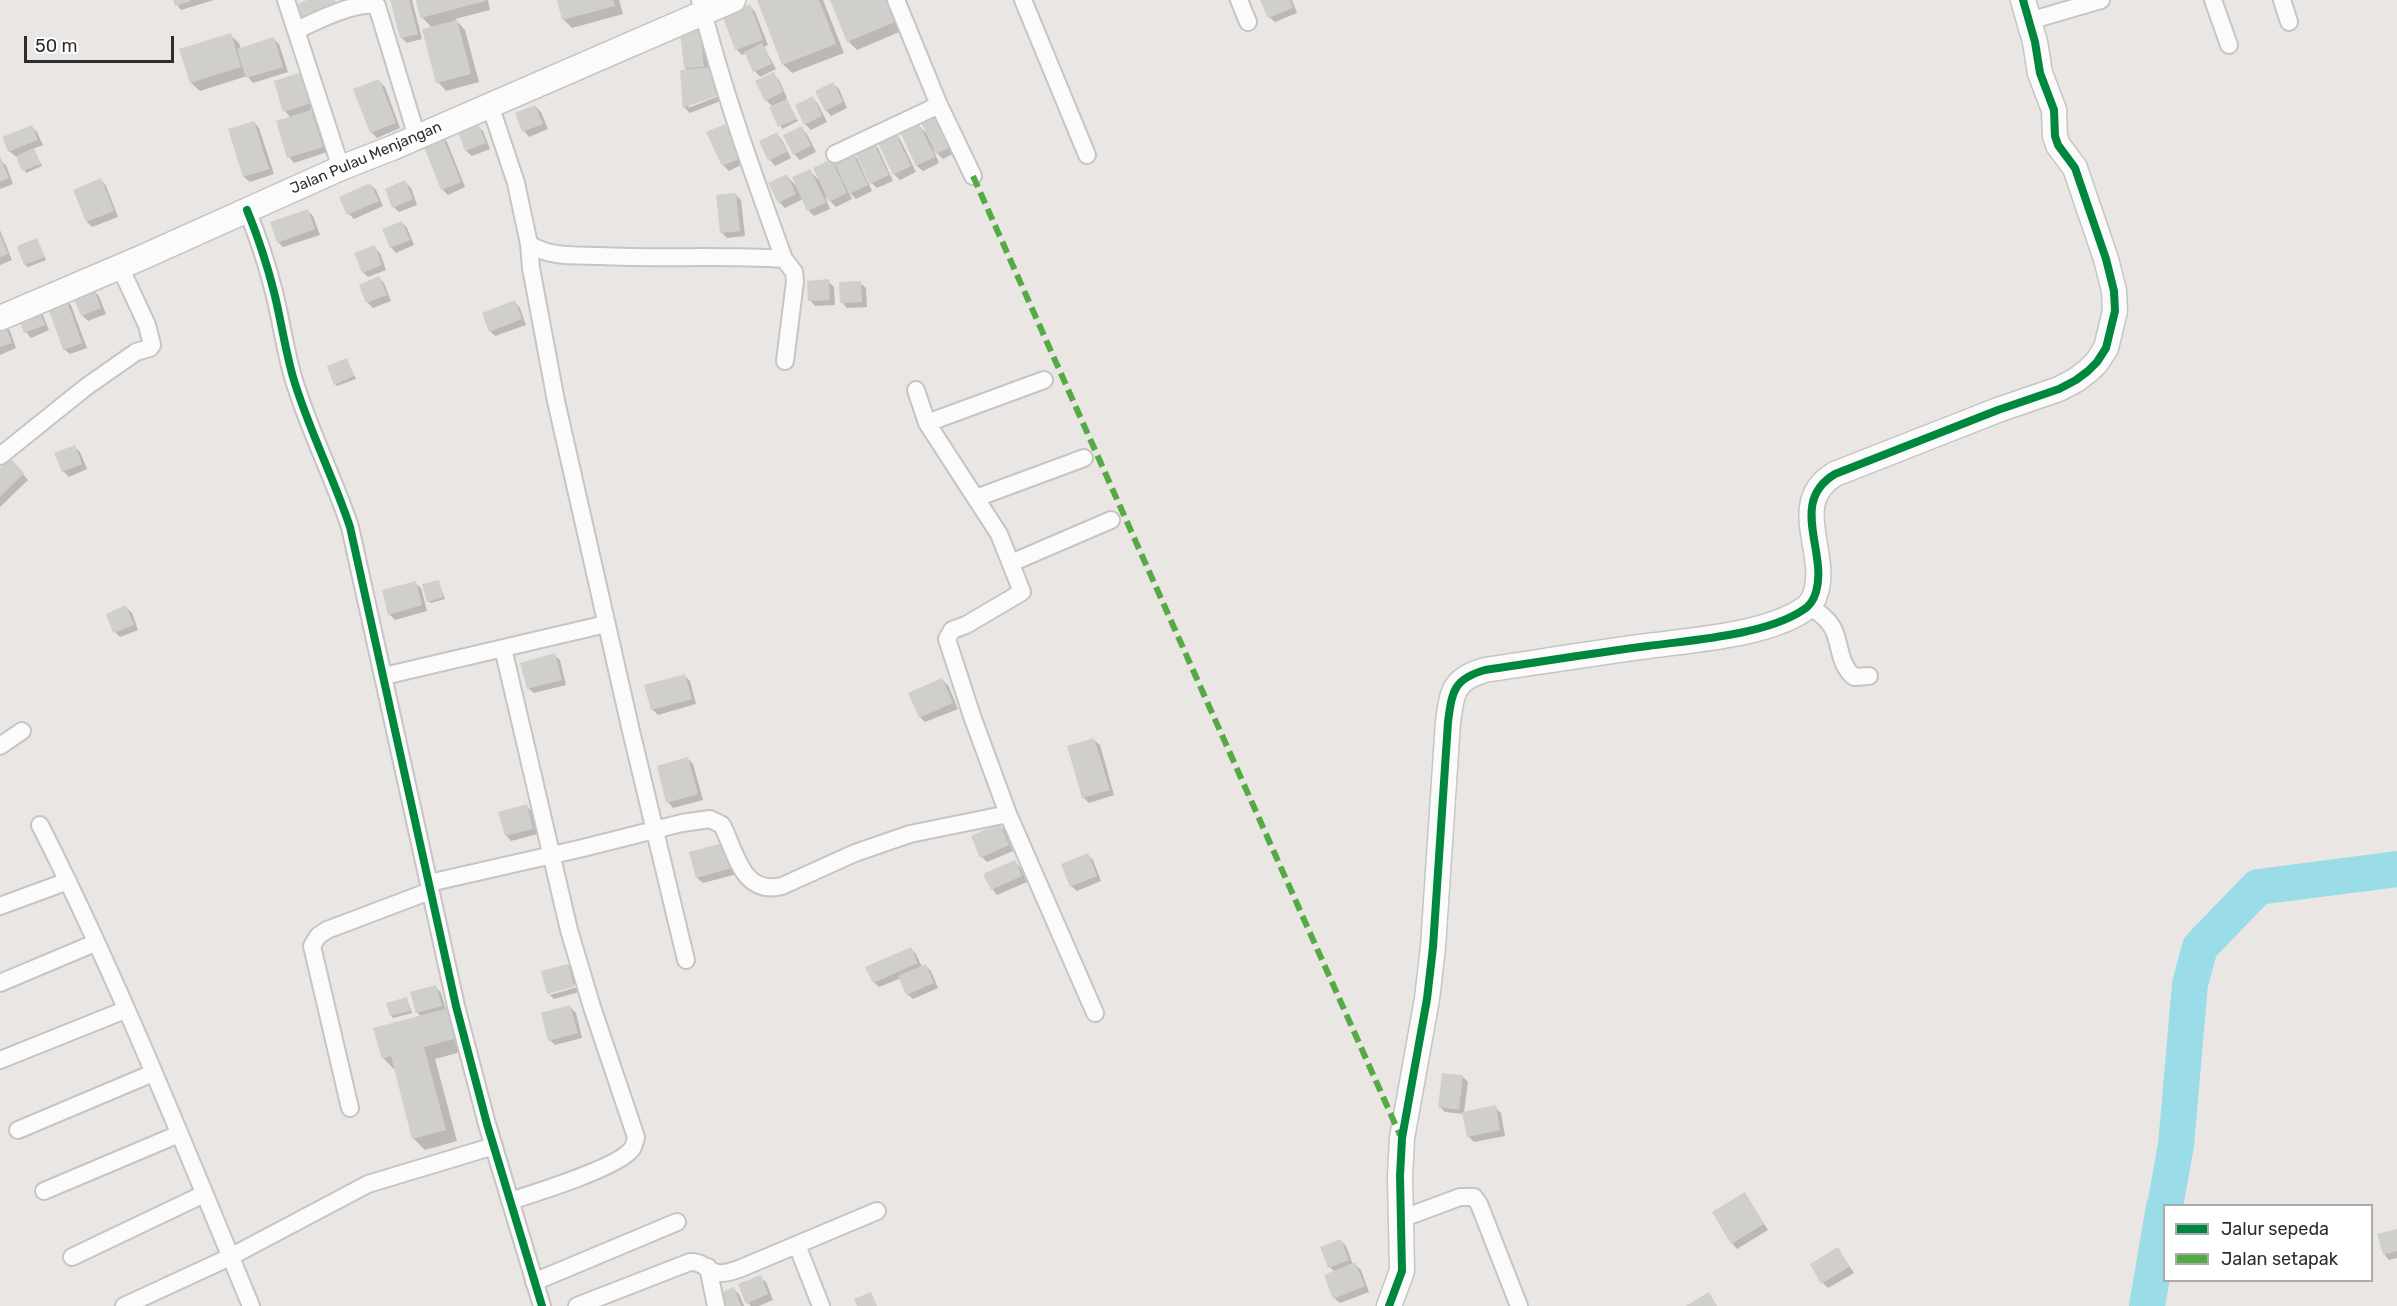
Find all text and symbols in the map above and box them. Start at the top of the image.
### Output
scale bar [27,24,177,62]
text: 50 m [35,35,78,57]
street label: Jalan Pulau Menjangan [288,118,444,198]
legend [2163,1204,2373,1282]
text: Jalur sepeda [2221,1218,2329,1240]
text: Jalan setapak [2221,1248,2338,1270]

